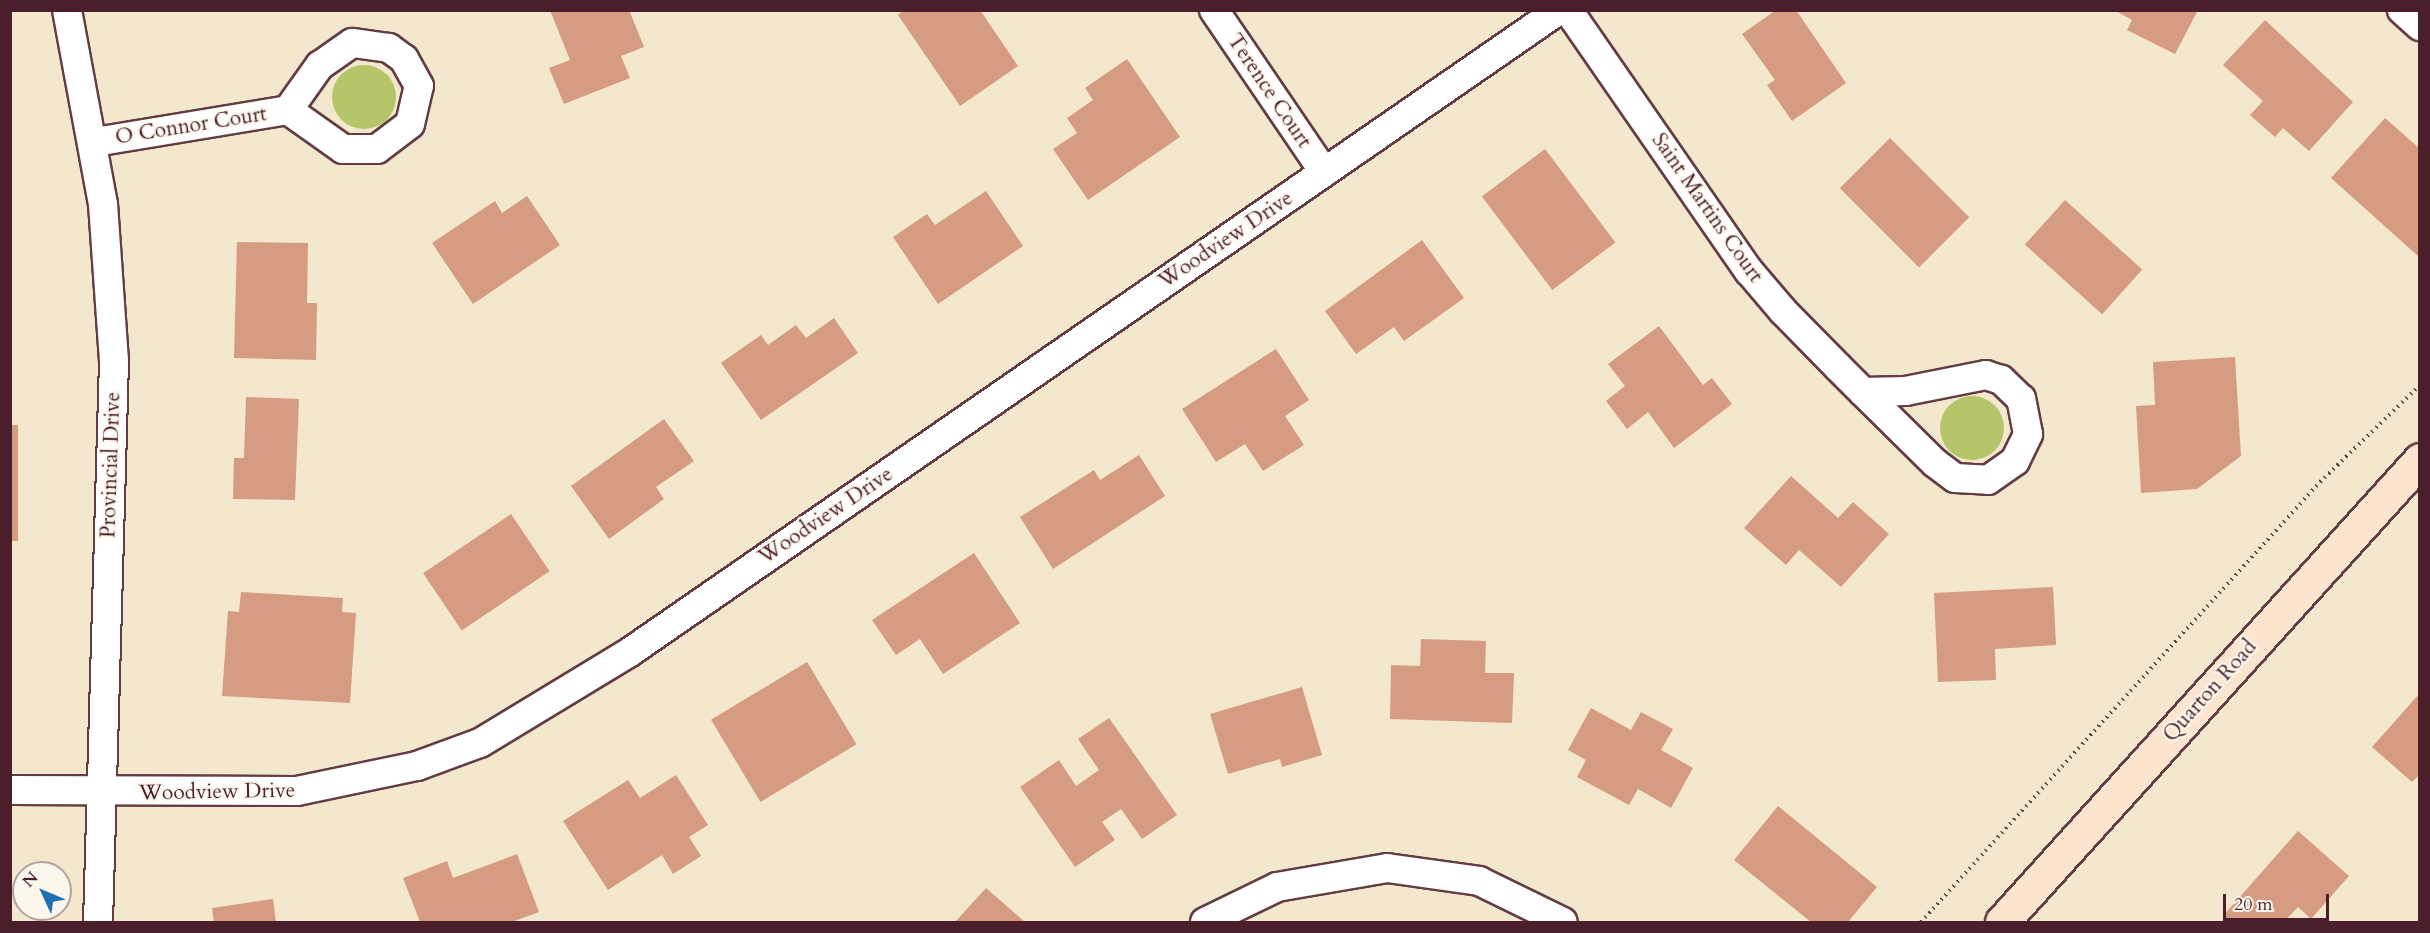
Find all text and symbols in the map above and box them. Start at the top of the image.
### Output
street label: Terence Court [1222,29,1316,153]
street label: O Connor Court [113,102,269,150]
street label: Saint Martins Court [1646,128,1768,288]
street label: Woodview Drive [1154,186,1298,294]
street label: Provincial Drive [96,391,126,539]
street label: Woodview Drive [754,462,898,570]
street label: Quarton Road [2158,635,2262,747]
street label: Woodview Drive [139,778,295,806]
north arrow [12,861,72,921]
text: N [18,867,43,893]
scale bar [2226,882,2332,920]
text: 20 m [2234,892,2273,917]

